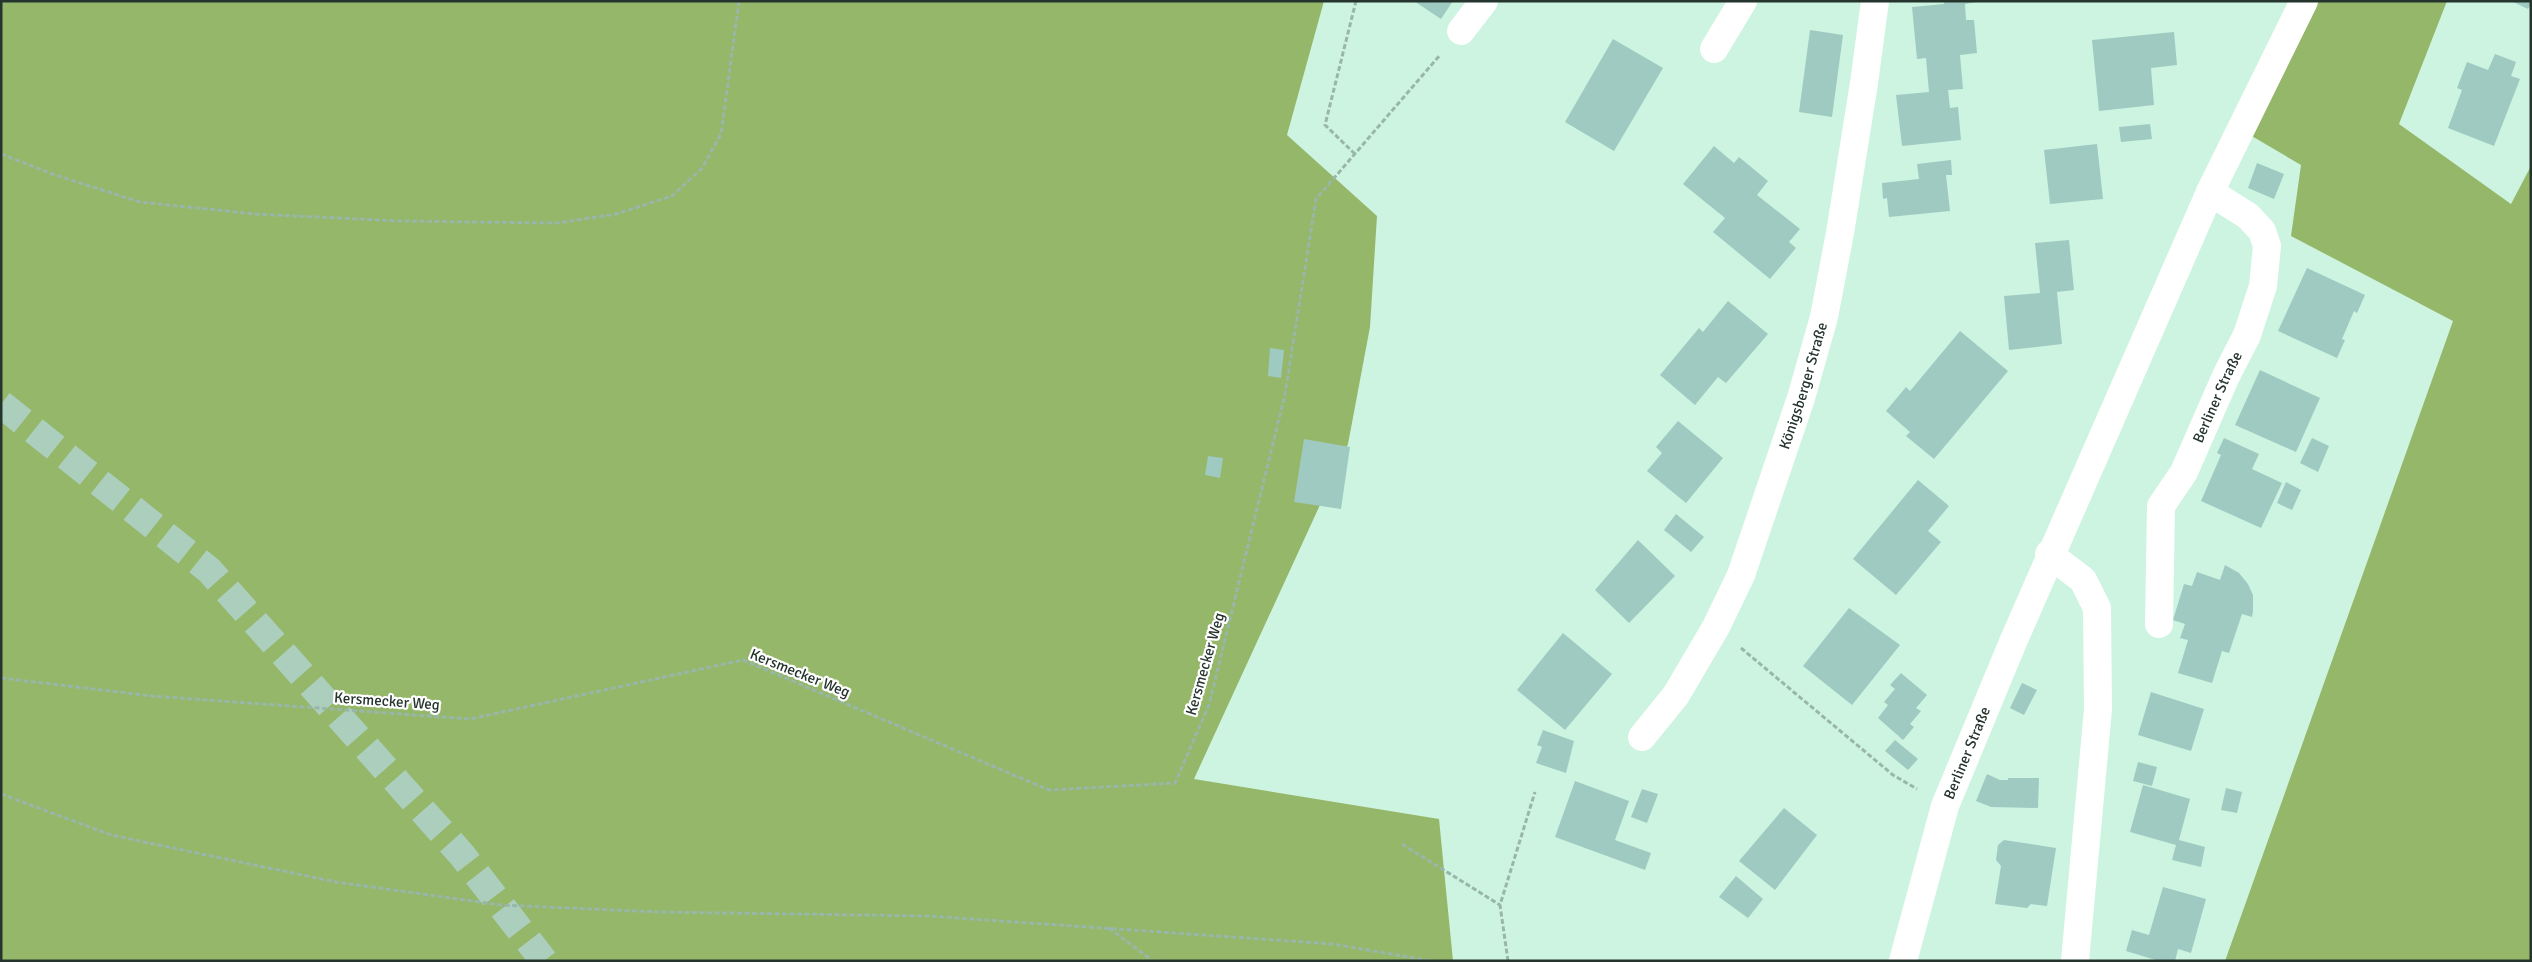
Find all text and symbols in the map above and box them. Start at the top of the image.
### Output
street label: Königsberger Straße [1775,320,1831,452]
street label: Berliner Straße [2189,348,2246,446]
street label: Kersmecker Weg [1182,611,1228,717]
street label: Kersmecker Weg [748,645,853,701]
street label: Kersmecker Weg [334,688,441,714]
street label: Berliner Straße [1940,704,1994,802]

